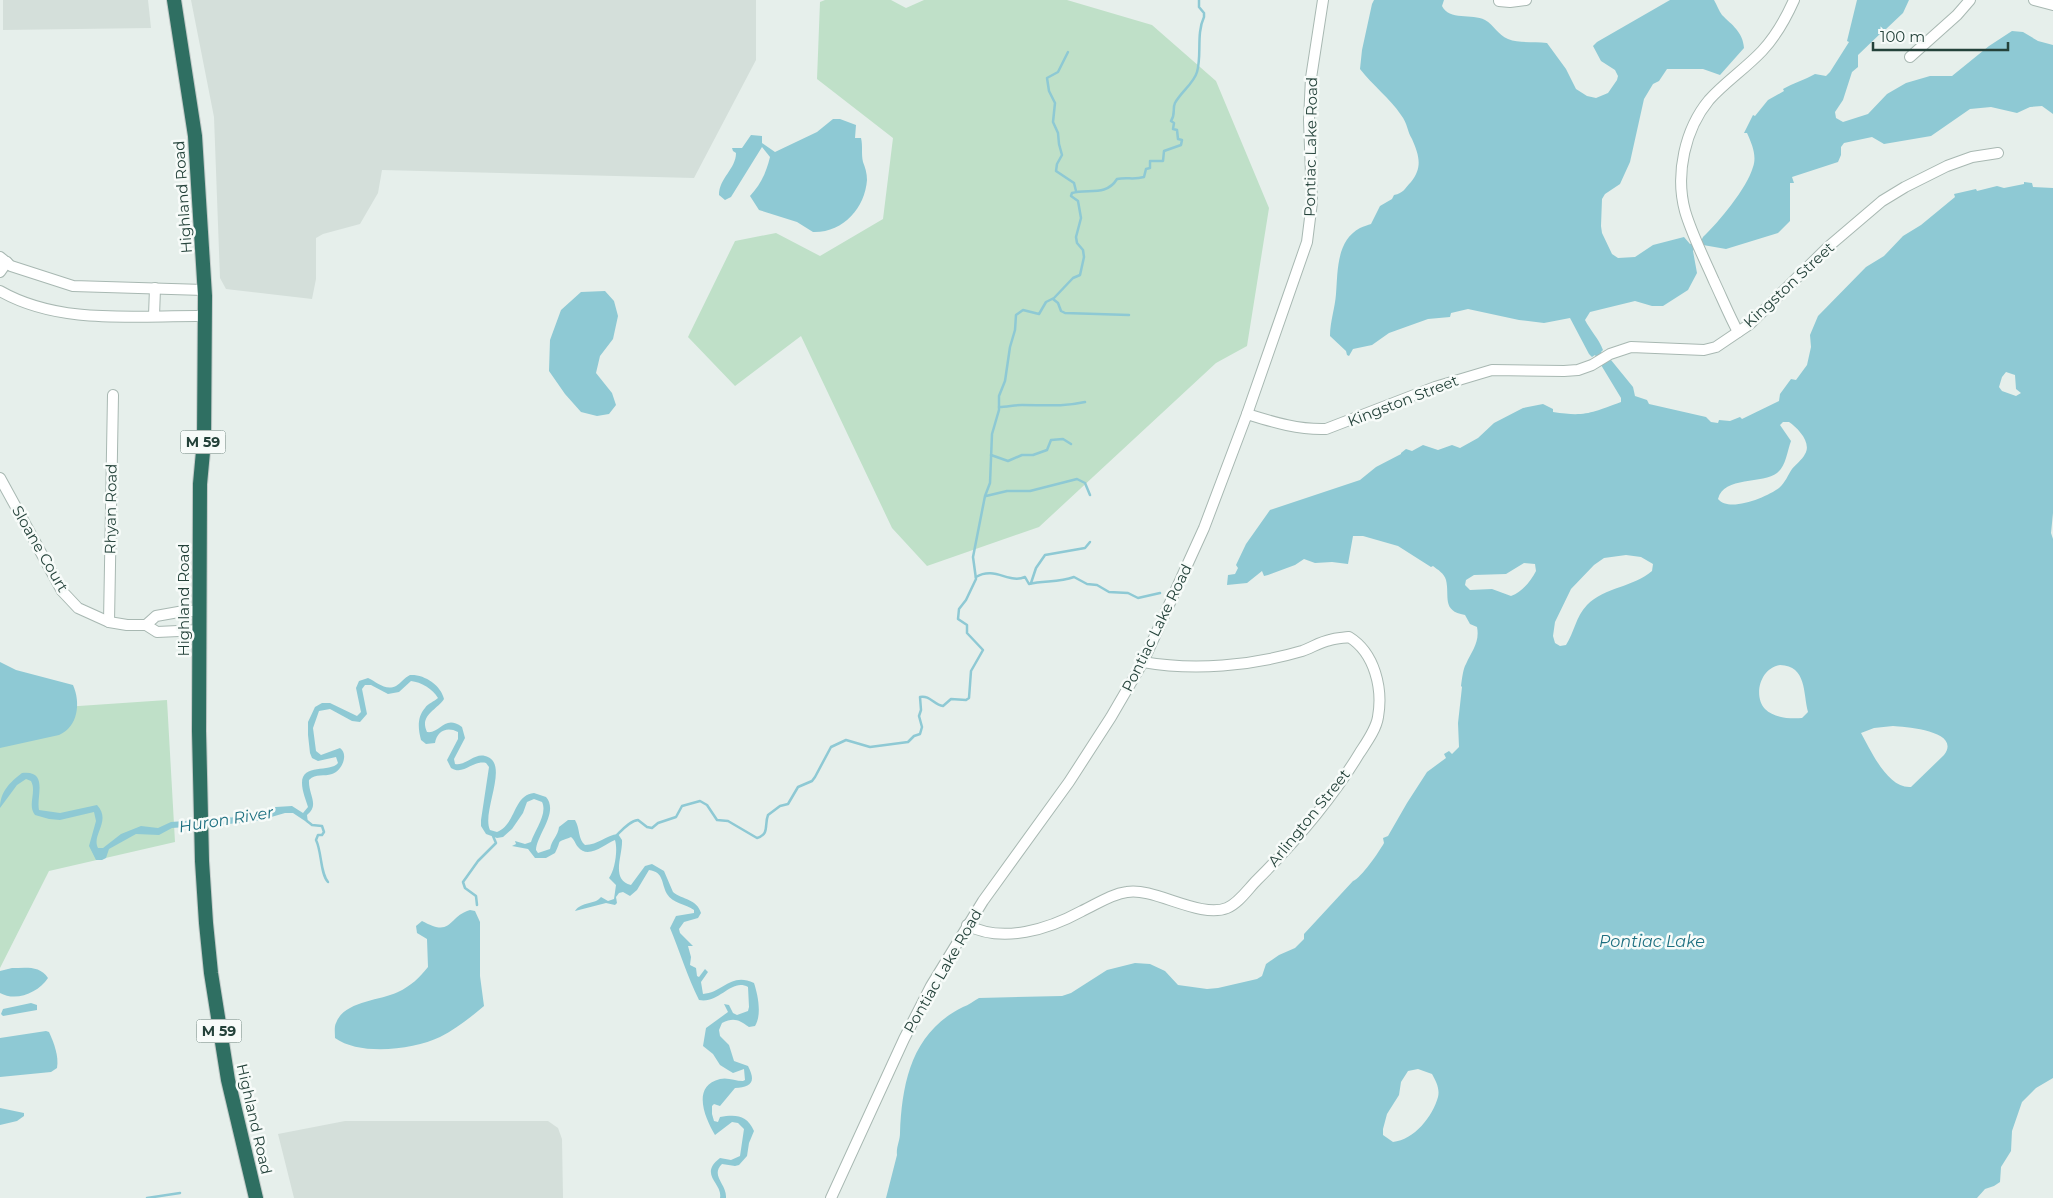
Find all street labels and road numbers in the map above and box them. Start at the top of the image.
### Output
street label: Pontiac Lake Road [1300,77,1321,217]
street label: Highland Road [169,140,196,254]
street label: Kingston Street [1739,238,1838,332]
street label: Kingston Street [1345,371,1461,430]
road number: M 59 [180,431,226,454]
street label: Rhyan Road [100,463,121,554]
street label: Sloane Court [8,502,73,595]
street label: Highland Road [174,544,193,657]
street label: Pontiac Lake Road [1117,561,1196,695]
street label: Arlington Street [1264,765,1354,870]
street label: Pontiac Lake Road [899,905,986,1036]
road number: M 59 [196,1019,242,1042]
street label: Highland Road [233,1062,276,1176]

